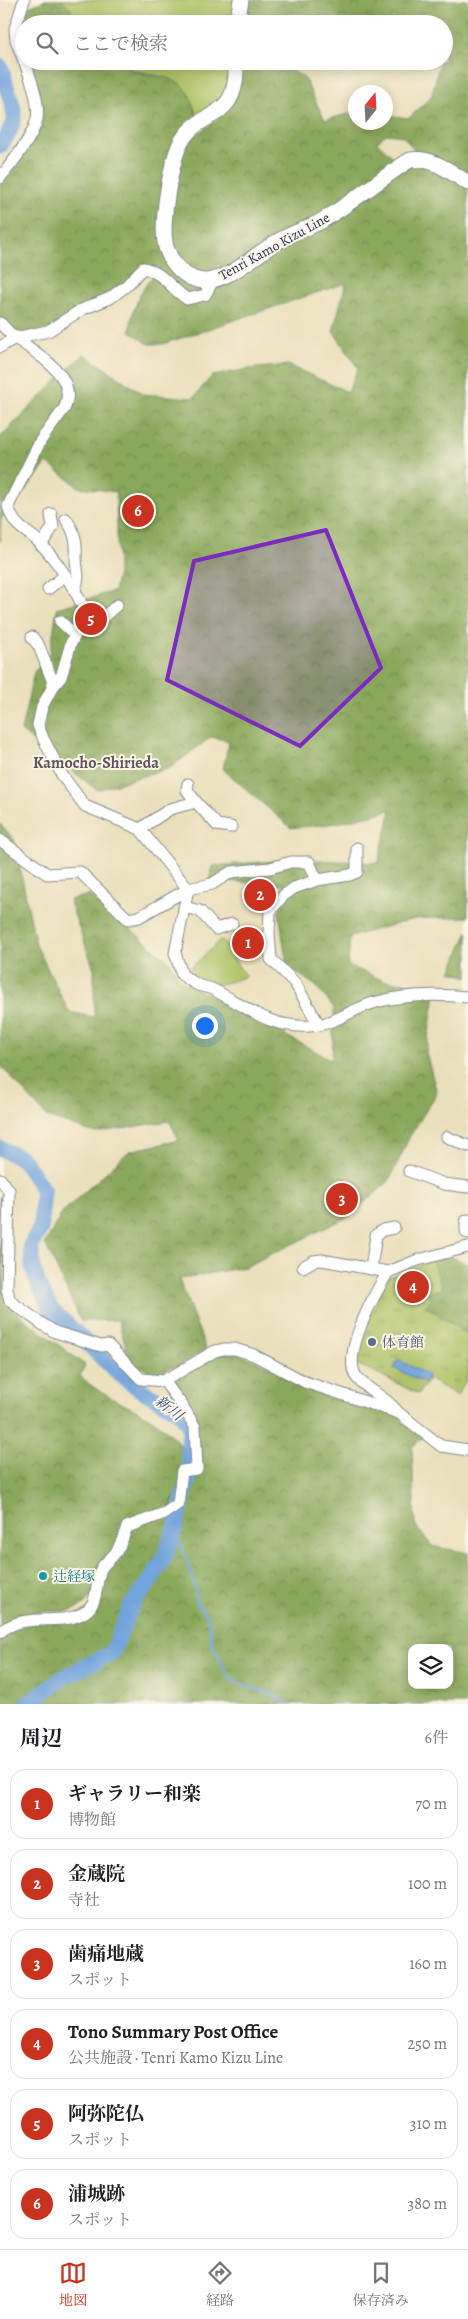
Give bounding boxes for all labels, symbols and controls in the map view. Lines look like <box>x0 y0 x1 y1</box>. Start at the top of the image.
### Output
search box <box>15 15 453 70</box>
icon: search <box>33 29 61 57</box>
text: ここで検索 <box>73 31 168 57</box>
north arrow <box>348 85 393 130</box>
street label: Tenri Kamo Kizu Line <box>215 208 333 285</box>
pin: 6 <box>122 492 154 530</box>
pin: 5 <box>75 600 107 638</box>
district label: Kamocho-Shirieda <box>33 752 159 774</box>
pin: 2 <box>244 876 276 914</box>
pin: 1 <box>232 924 264 962</box>
your location <box>192 1013 218 1039</box>
pin: 3 <box>326 1180 358 1218</box>
pin: 4 <box>397 1268 429 1306</box>
place label: 体育館 <box>382 1333 424 1352</box>
marker: 体育館 <box>366 1336 378 1348</box>
water label: 新川 <box>151 1391 189 1426</box>
place label: 辻経塚 <box>53 1567 95 1586</box>
marker: 辻経塚 <box>37 1570 49 1582</box>
map controls <box>408 1644 453 1689</box>
button: layers <box>408 1644 453 1689</box>
text: 周辺 <box>20 1724 62 1752</box>
text: 6件 <box>425 1727 448 1749</box>
text: ギャラリー和楽 <box>68 1781 201 1807</box>
text: 1 <box>34 1793 40 1815</box>
text: 70 m <box>415 1793 447 1815</box>
text: 博物館 <box>68 1809 116 1831</box>
text: 金蔵院 <box>68 1861 125 1887</box>
text: 2 <box>33 1873 41 1895</box>
text: 100 m <box>408 1873 447 1895</box>
text: 寺社 <box>68 1889 100 1911</box>
text: 歯痛地蔵 <box>68 1941 144 1967</box>
text: 3 <box>34 1953 40 1975</box>
text: 160 m <box>409 1953 447 1975</box>
text: スポット <box>68 1969 132 1991</box>
text: Tono Summary Post Office <box>68 2019 278 2045</box>
text: 4 <box>33 2033 41 2055</box>
text: 250 m <box>408 2033 447 2055</box>
text: 公共施設 · Tenri Kamo Kizu Line <box>68 2047 283 2069</box>
text: 阿弥陀仏 <box>68 2101 144 2127</box>
text: 5 <box>34 2113 40 2135</box>
text: 310 m <box>410 2113 447 2135</box>
text: スポット <box>68 2129 132 2151</box>
text: 浦城跡 <box>68 2181 125 2207</box>
text: 6 <box>33 2193 41 2215</box>
text: 380 m <box>408 2193 447 2215</box>
text: スポット <box>68 2209 132 2231</box>
tab: 地図 <box>59 2259 87 2310</box>
tab: 経路 <box>206 2259 234 2310</box>
tab: 保存済み <box>353 2259 409 2310</box>

